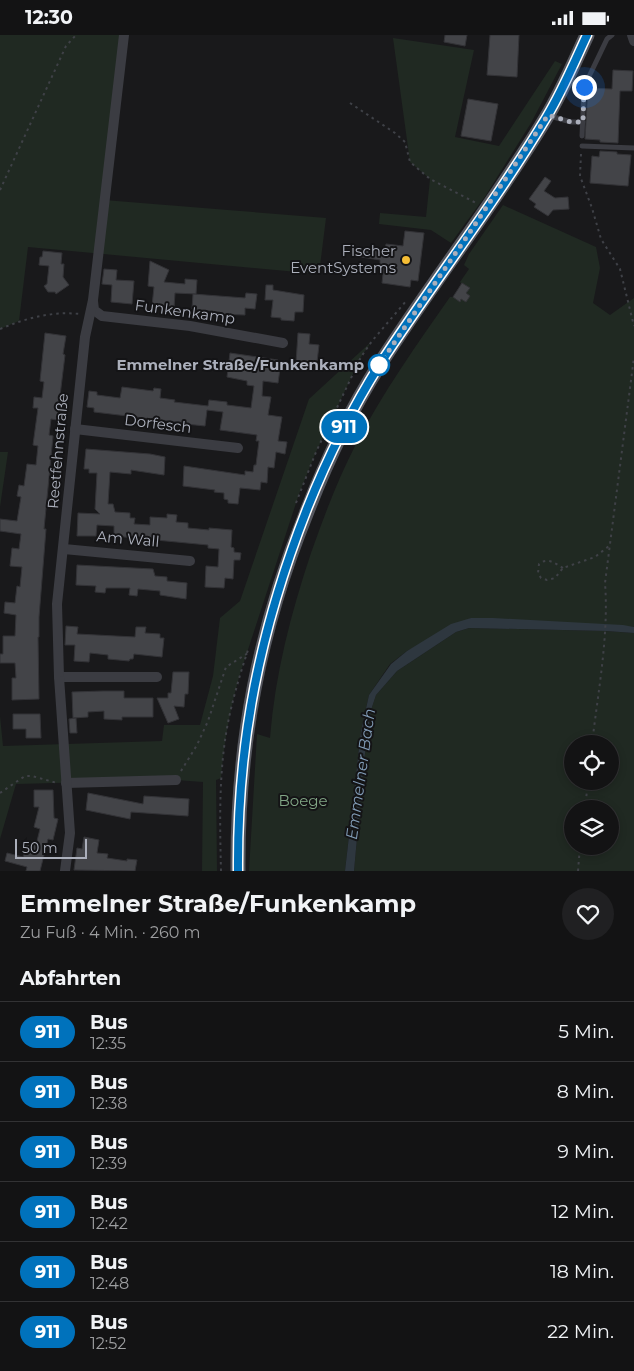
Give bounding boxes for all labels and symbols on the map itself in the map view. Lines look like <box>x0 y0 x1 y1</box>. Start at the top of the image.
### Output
your location <box>572 75 597 100</box>
place label: Fischer EventSystems <box>290 241 396 277</box>
marker: Fischer EventSystems <box>400 254 412 266</box>
street label: Funkenkamp <box>134 295 236 328</box>
marker: Emmelner Straße/Funkenkamp <box>368 354 390 376</box>
place label: Emmelner Straße/Funkenkamp <box>116 355 364 374</box>
street label: Reetfehnstraße <box>43 392 72 510</box>
street label: Dorfesch <box>123 410 193 437</box>
line badge: 911 <box>315 411 373 443</box>
street label: Am Wall <box>96 526 160 551</box>
water label: Emmelner Bach <box>342 707 379 841</box>
park label: Boege <box>278 791 328 810</box>
scale bar <box>15 836 88 859</box>

